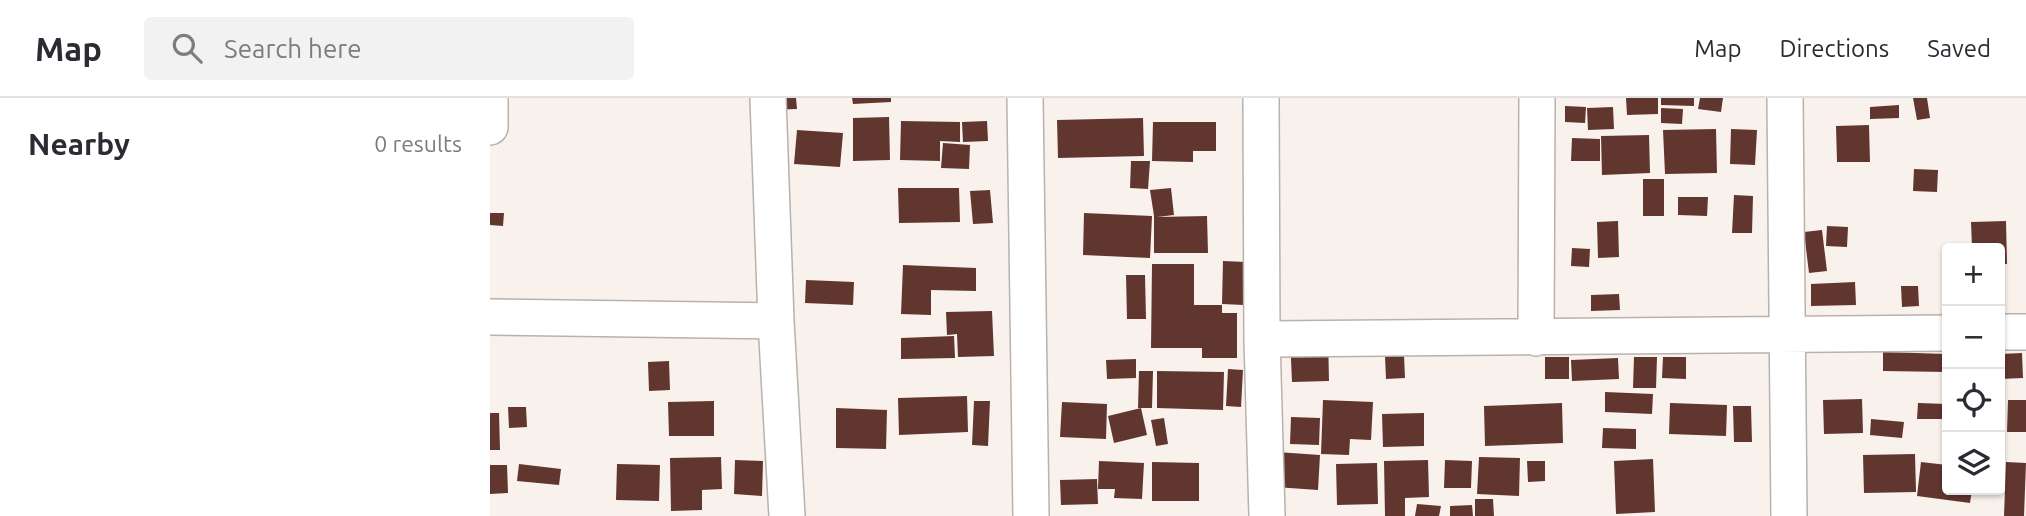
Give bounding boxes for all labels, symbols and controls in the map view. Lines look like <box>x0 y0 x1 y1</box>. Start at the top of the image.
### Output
search box <box>144 17 634 80</box>
icon: search <box>168 29 206 67</box>
text: Map <box>35 30 102 67</box>
text: Search here <box>224 34 362 63</box>
text: Map <box>1694 35 1741 62</box>
text: Directions <box>1779 35 1889 62</box>
text: Saved <box>1927 35 1991 62</box>
text: Nearby <box>28 127 130 161</box>
text: 0 results <box>374 131 462 156</box>
map controls <box>1942 243 2005 495</box>
button: + <box>1942 243 2005 306</box>
button: − <box>1942 306 2005 369</box>
button: locate <box>1942 369 2005 432</box>
button: layers <box>1942 432 2005 495</box>

